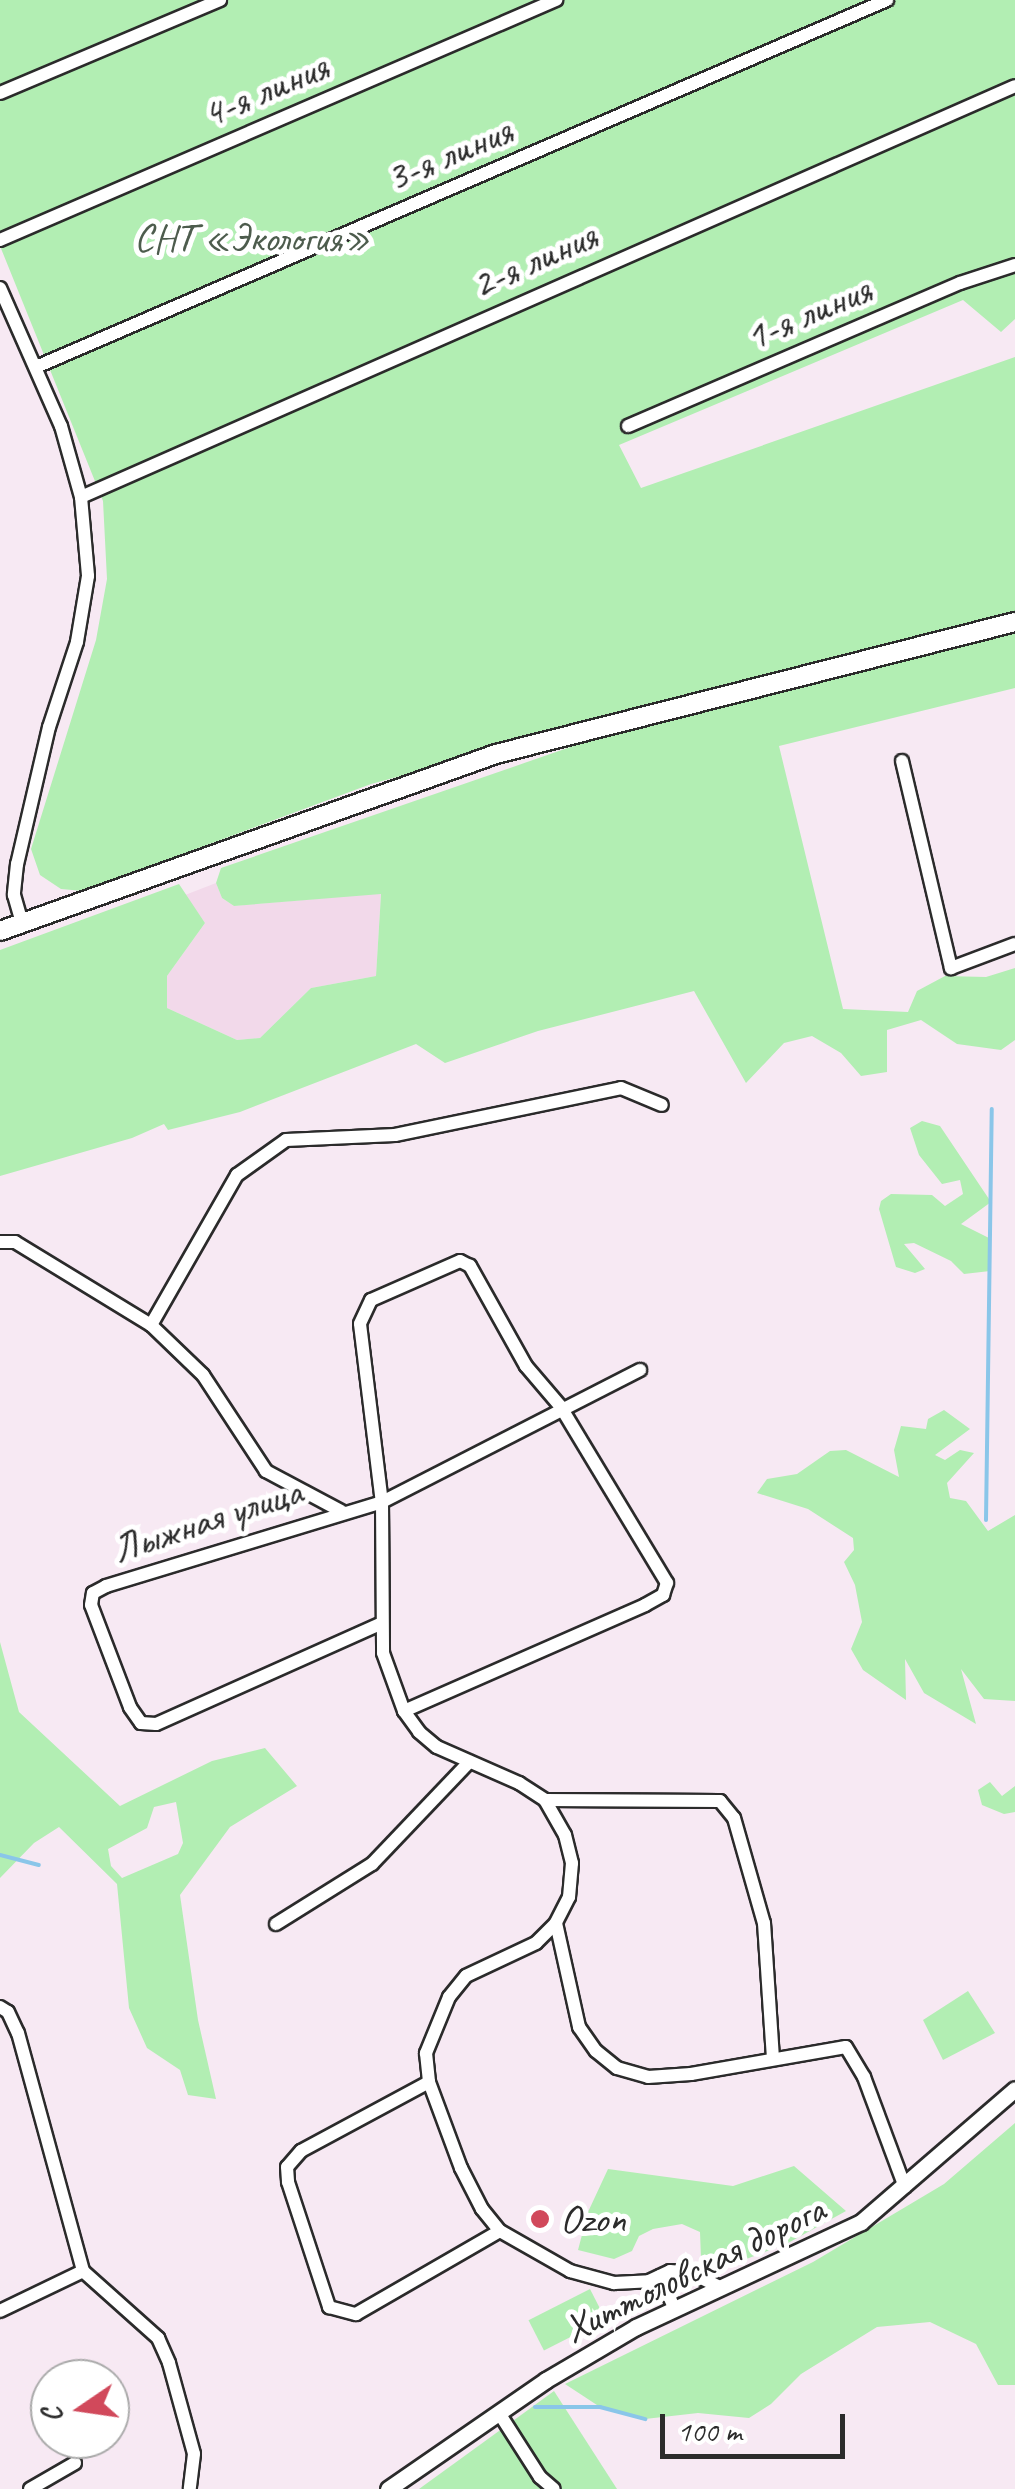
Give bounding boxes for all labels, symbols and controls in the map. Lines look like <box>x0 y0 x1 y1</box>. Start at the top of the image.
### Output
street label: 4-я линия <box>195 42 335 138</box>
street label: 3-я линия <box>379 106 519 202</box>
street label: 2-я линия <box>464 211 604 309</box>
park label: СНТ «Экология» <box>134 214 370 262</box>
street label: 1-я линия <box>738 265 878 361</box>
street label: Лыжная улица <box>105 1466 309 1574</box>
street label: Хиттоловская дорога <box>556 2185 832 2353</box>
place label: Ozon <box>560 2195 626 2243</box>
marker: Ozon <box>529 2208 551 2230</box>
north arrow <box>30 2359 130 2459</box>
scale bar <box>665 2394 850 2456</box>
text: С <box>34 2405 71 2426</box>
text: 100 m <box>677 2412 742 2450</box>

